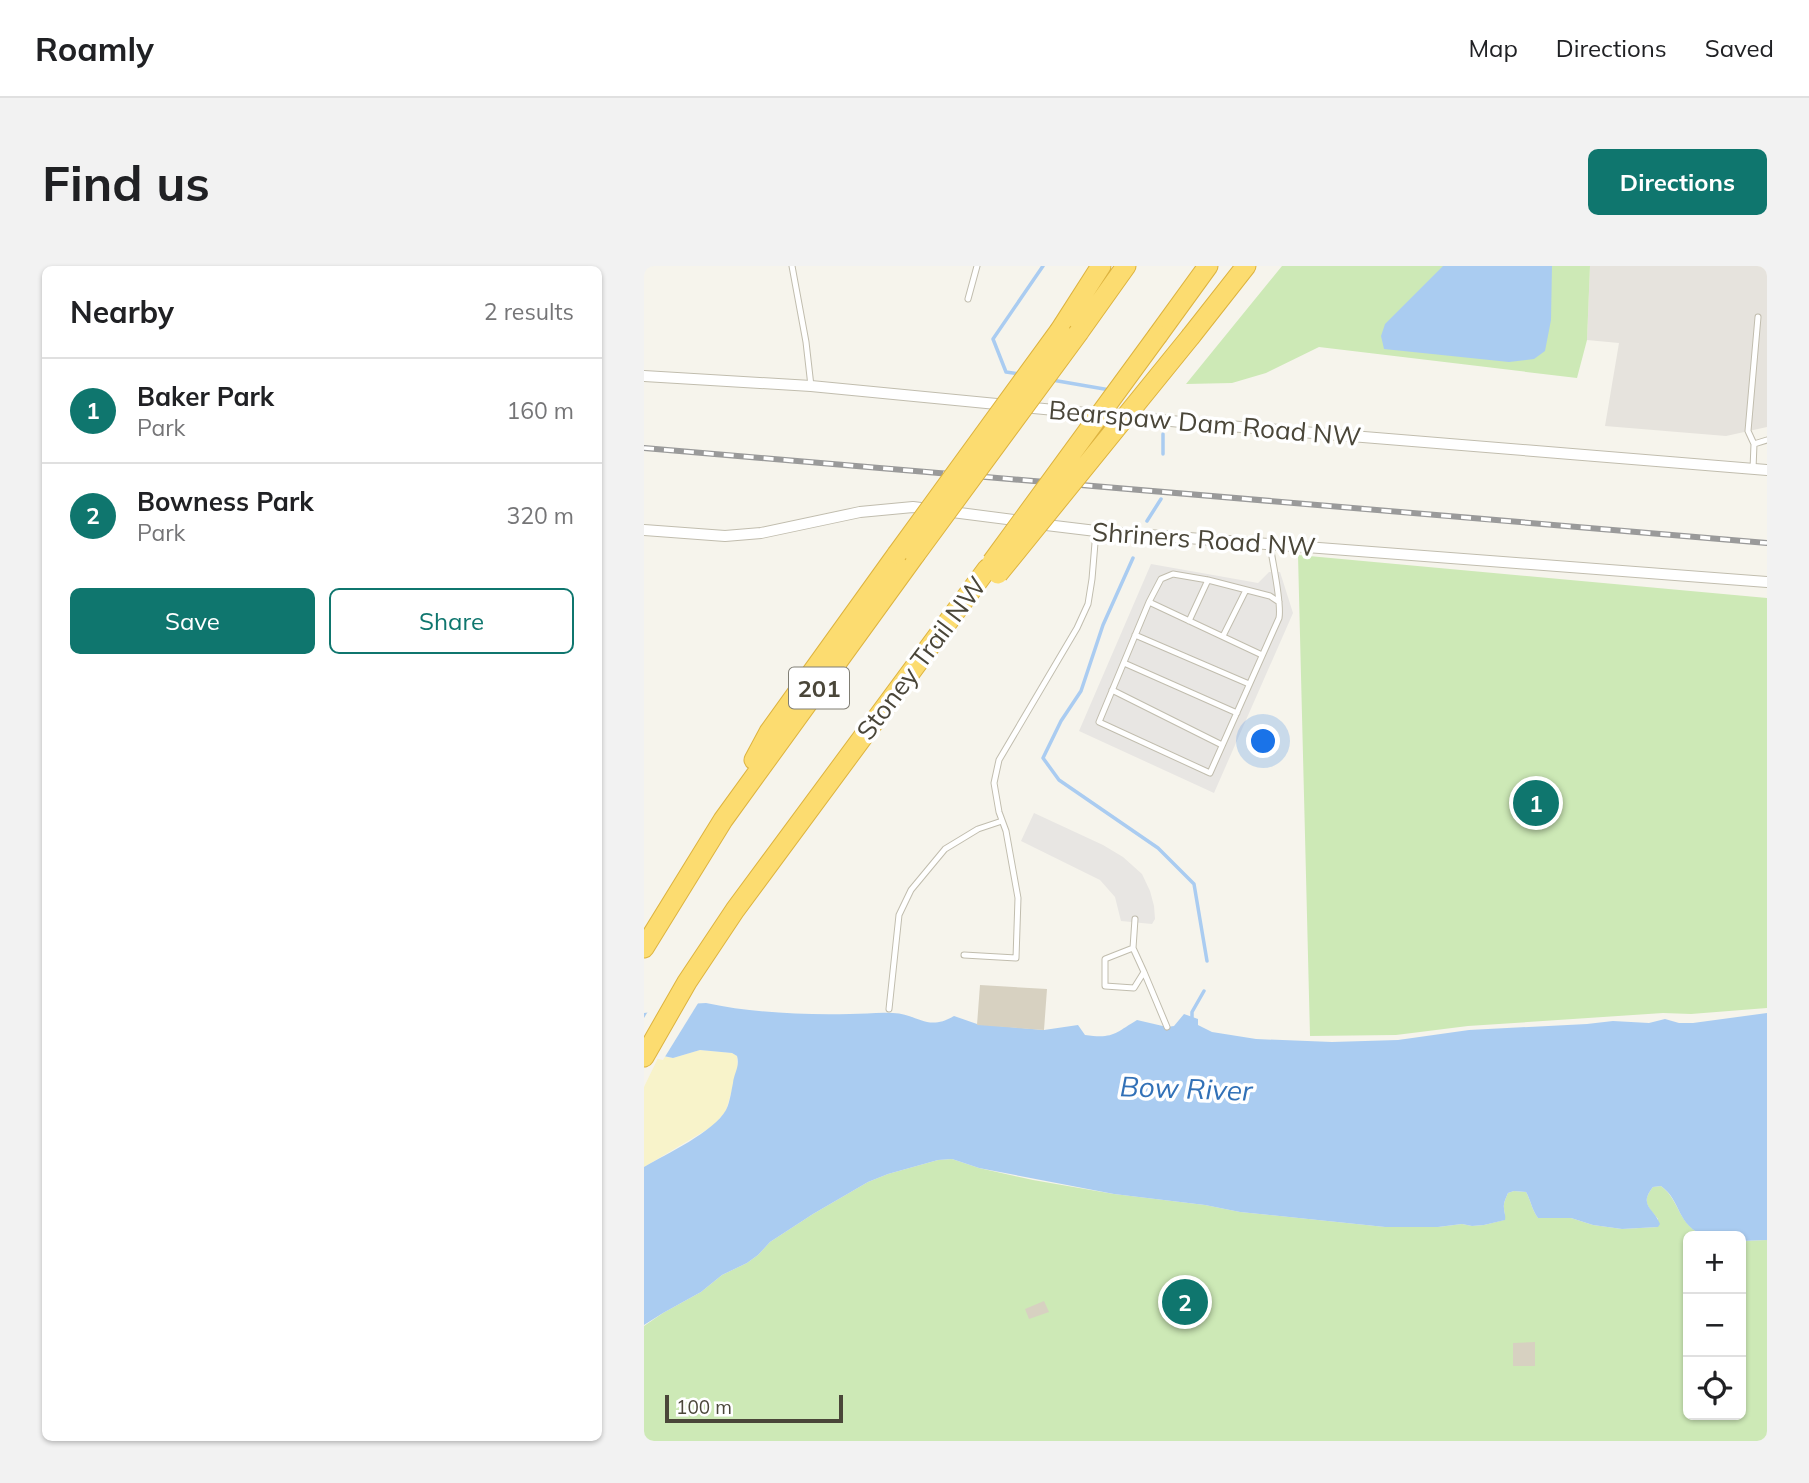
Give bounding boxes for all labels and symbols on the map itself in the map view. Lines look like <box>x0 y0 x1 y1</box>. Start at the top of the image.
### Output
street label: Bearspaw Dam Road NW <box>1047 393 1363 453</box>
street label: Shriners Road NW <box>1091 515 1317 563</box>
street label: Stoney Trail NW <box>849 570 993 746</box>
road number: 201 <box>789 668 849 708</box>
your location <box>1246 724 1280 758</box>
pin: 1 <box>1513 777 1559 829</box>
water label: Bow River <box>1119 1068 1255 1108</box>
pin: 2 <box>1162 1276 1208 1328</box>
scale bar <box>665 1392 844 1424</box>

